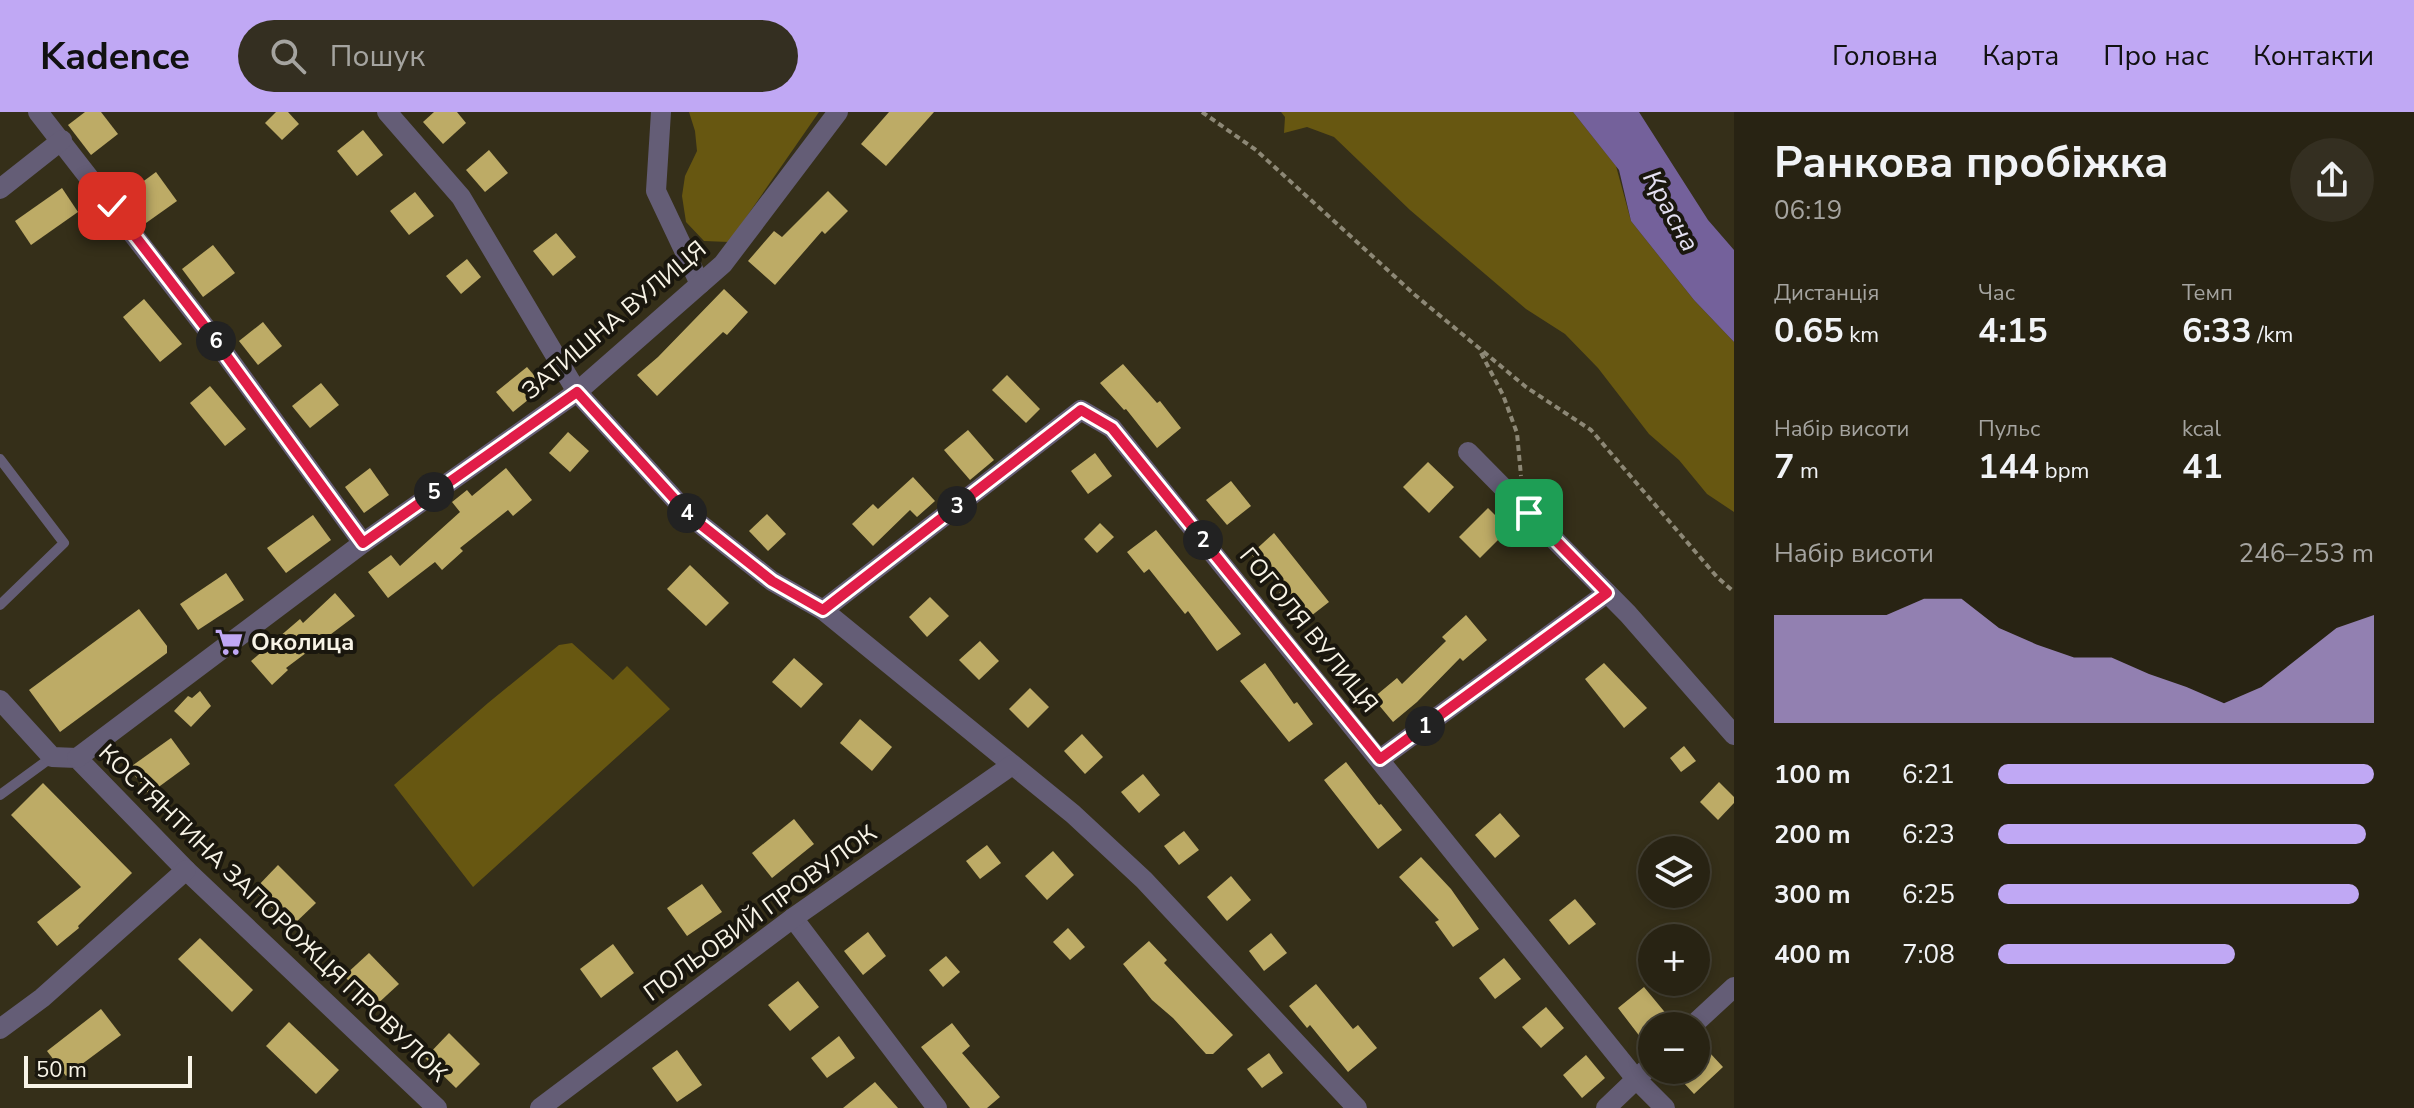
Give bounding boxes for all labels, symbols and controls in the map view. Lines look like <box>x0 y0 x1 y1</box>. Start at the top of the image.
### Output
search box <box>238 20 798 92</box>
text: Kadence <box>40 31 190 82</box>
icon: search <box>266 34 310 78</box>
text: Пошук <box>330 36 425 77</box>
text: Головна <box>1832 37 1938 75</box>
text: Карта <box>1982 37 2059 75</box>
text: Про нас <box>2103 37 2209 75</box>
text: Контакти <box>2253 37 2374 75</box>
text: Ранкова пробіжка <box>1774 133 2169 193</box>
button: share <box>2290 138 2374 222</box>
water label: Красна <box>1634 164 1708 258</box>
pin <box>78 172 146 240</box>
icon: check <box>90 184 134 228</box>
text: 06:19 <box>1774 193 1842 228</box>
street label: ЗАТИШНА ВУЛИЦЯ <box>515 233 713 407</box>
text: Дистанція <box>1774 278 1879 308</box>
text: Час <box>1978 278 2015 308</box>
text: Темп <box>2182 278 2233 308</box>
text: 0.65 <box>1774 308 1844 354</box>
text: 4:15 <box>1978 308 2048 354</box>
text: 6:33 <box>2182 308 2252 354</box>
text: km <box>1844 320 1879 350</box>
text: /km <box>2252 320 2293 350</box>
pin: 6 <box>196 321 236 361</box>
text: 6 <box>209 326 223 356</box>
text: Набір висоти <box>1774 414 1909 444</box>
text: Пульс <box>1978 414 2040 444</box>
text: kcal <box>2182 414 2221 444</box>
text: 7 <box>1774 444 1794 490</box>
text: 144 <box>1978 444 2039 490</box>
text: 41 <box>2182 444 2223 490</box>
text: m <box>1794 456 1819 486</box>
text: bpm <box>2039 456 2089 486</box>
pin: 5 <box>414 472 454 512</box>
text: 5 <box>427 477 441 507</box>
pin <box>1495 479 1563 547</box>
pin: 3 <box>937 486 977 526</box>
text: 3 <box>950 491 964 521</box>
icon: arrive <box>1507 491 1551 535</box>
pin: 4 <box>667 493 707 533</box>
text: 4 <box>680 498 694 528</box>
pin: 2 <box>1183 520 1223 560</box>
text: 2 <box>1196 525 1210 555</box>
text: Набір висоти <box>1774 536 1934 571</box>
text: 246–253 m <box>2238 536 2374 571</box>
street label: ГОГОЛЯ ВУЛИЦЯ <box>1232 541 1386 719</box>
place label: Околица <box>251 626 354 658</box>
supermarket icon: Околица <box>214 627 244 657</box>
pin: 1 <box>1405 706 1445 746</box>
text: 1 <box>1418 711 1432 741</box>
street label: КОСТЯНТИНА ЗАПОРОЖЦЯ ПРОВУЛОК <box>92 737 455 1089</box>
text: 100 m <box>1774 757 1851 792</box>
text: 6:21 <box>1902 757 1955 792</box>
street label: ПОЛЬОВИЙ ПРОВУЛОК <box>637 817 883 1008</box>
text: 200 m <box>1774 817 1851 852</box>
text: 6:23 <box>1902 817 1955 852</box>
map controls <box>1638 836 1710 1084</box>
button: layers <box>1638 836 1710 908</box>
text: 300 m <box>1774 877 1851 912</box>
text: 6:25 <box>1902 877 1955 912</box>
button: + <box>1638 924 1710 996</box>
text: 400 m <box>1774 937 1851 972</box>
text: 7:08 <box>1902 937 1955 972</box>
button: − <box>1638 1012 1710 1084</box>
scale bar <box>24 1052 192 1088</box>
text: 50 m <box>36 1055 87 1085</box>

